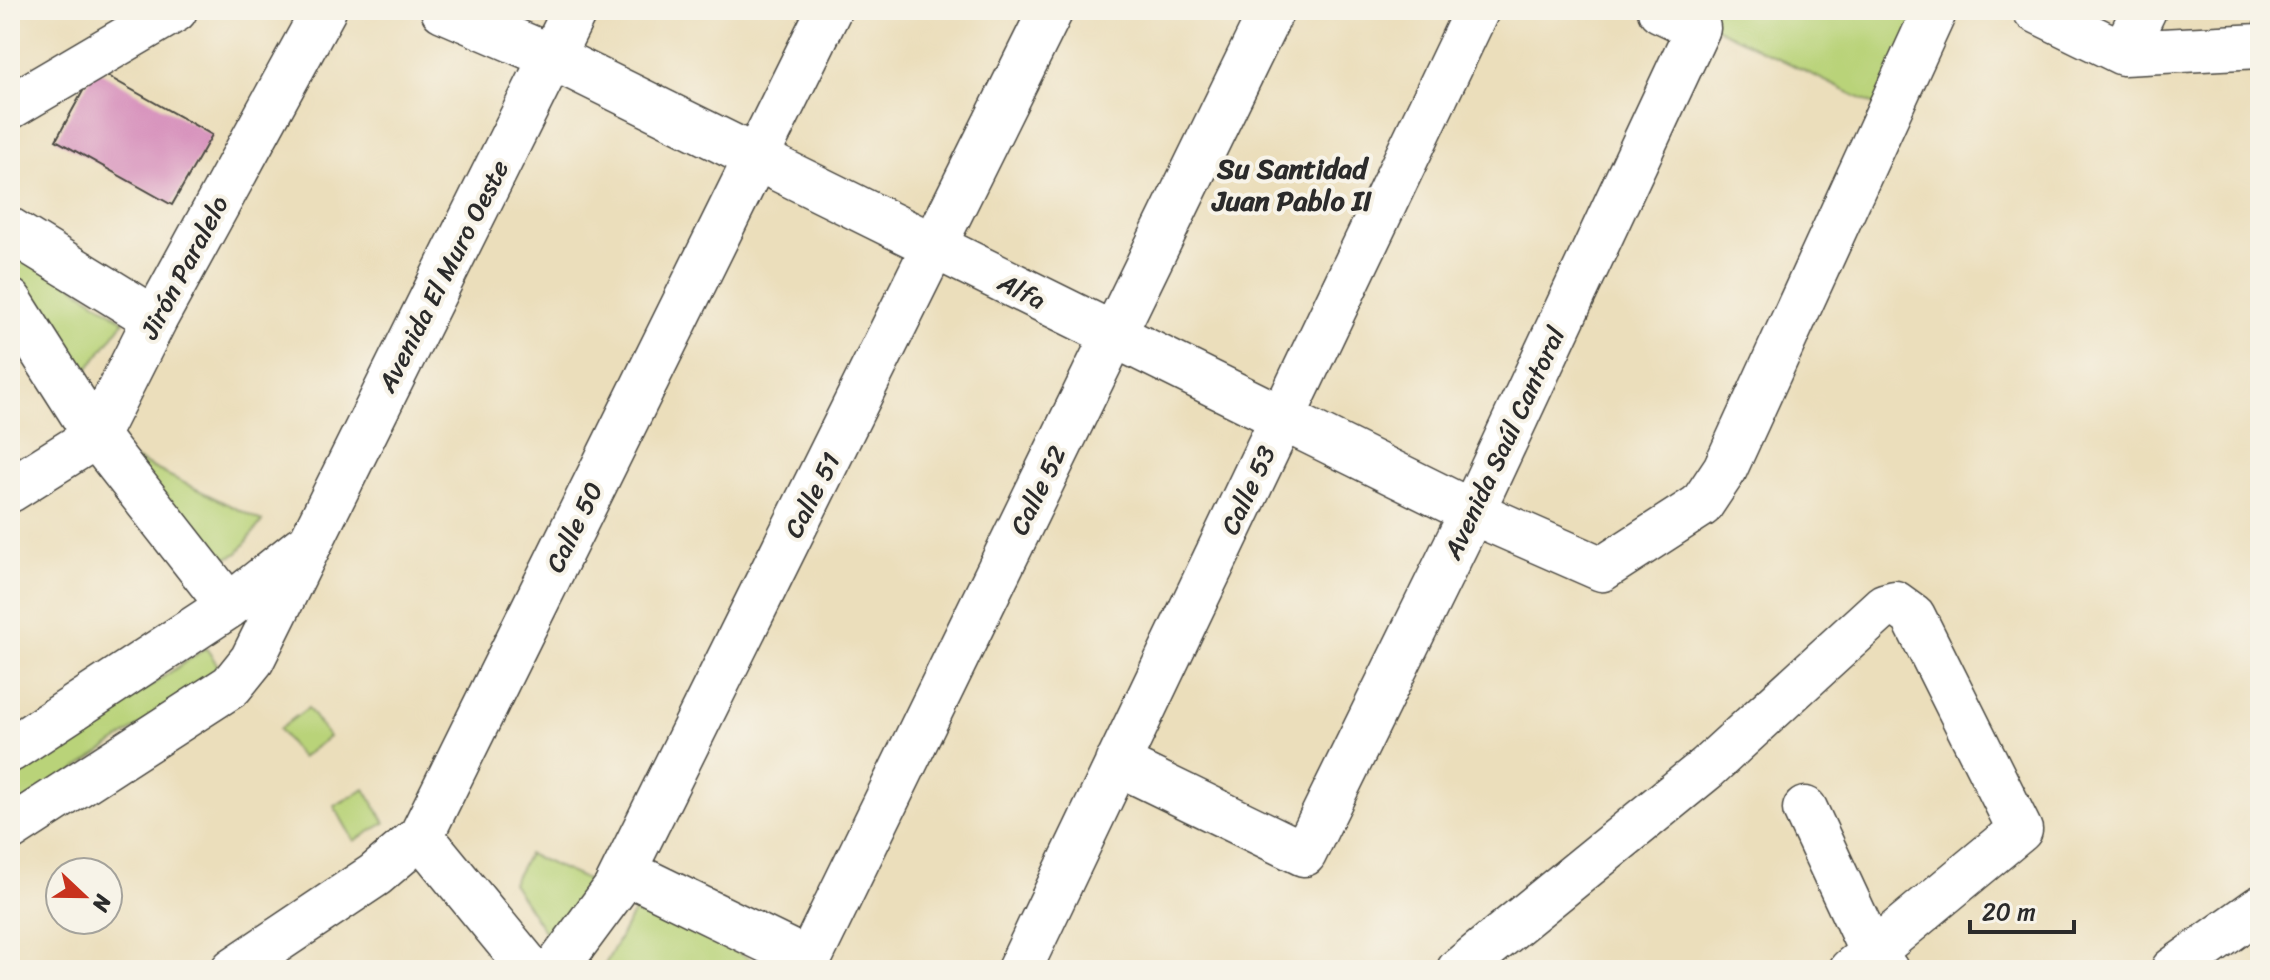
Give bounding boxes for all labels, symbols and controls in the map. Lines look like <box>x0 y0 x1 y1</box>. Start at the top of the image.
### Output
district label: Su Santidad Juan Pablo II <box>1210 144 1372 225</box>
street label: Avenida El Muro Oeste <box>364 151 522 402</box>
street label: Jirón Paralelo <box>126 187 241 348</box>
street label: Alfa <box>989 259 1054 323</box>
street label: Avenida Saúl Cantoral <box>1429 318 1578 568</box>
street label: Calle 52 <box>996 437 1080 543</box>
street label: Calle 53 <box>1207 438 1289 542</box>
street label: Calle 51 <box>771 444 853 546</box>
street label: Calle 50 <box>532 474 616 580</box>
north arrow <box>44 856 124 936</box>
scale bar <box>1970 884 2074 934</box>
text: N <box>81 888 123 918</box>
text: 20 m <box>1982 891 2036 933</box>

